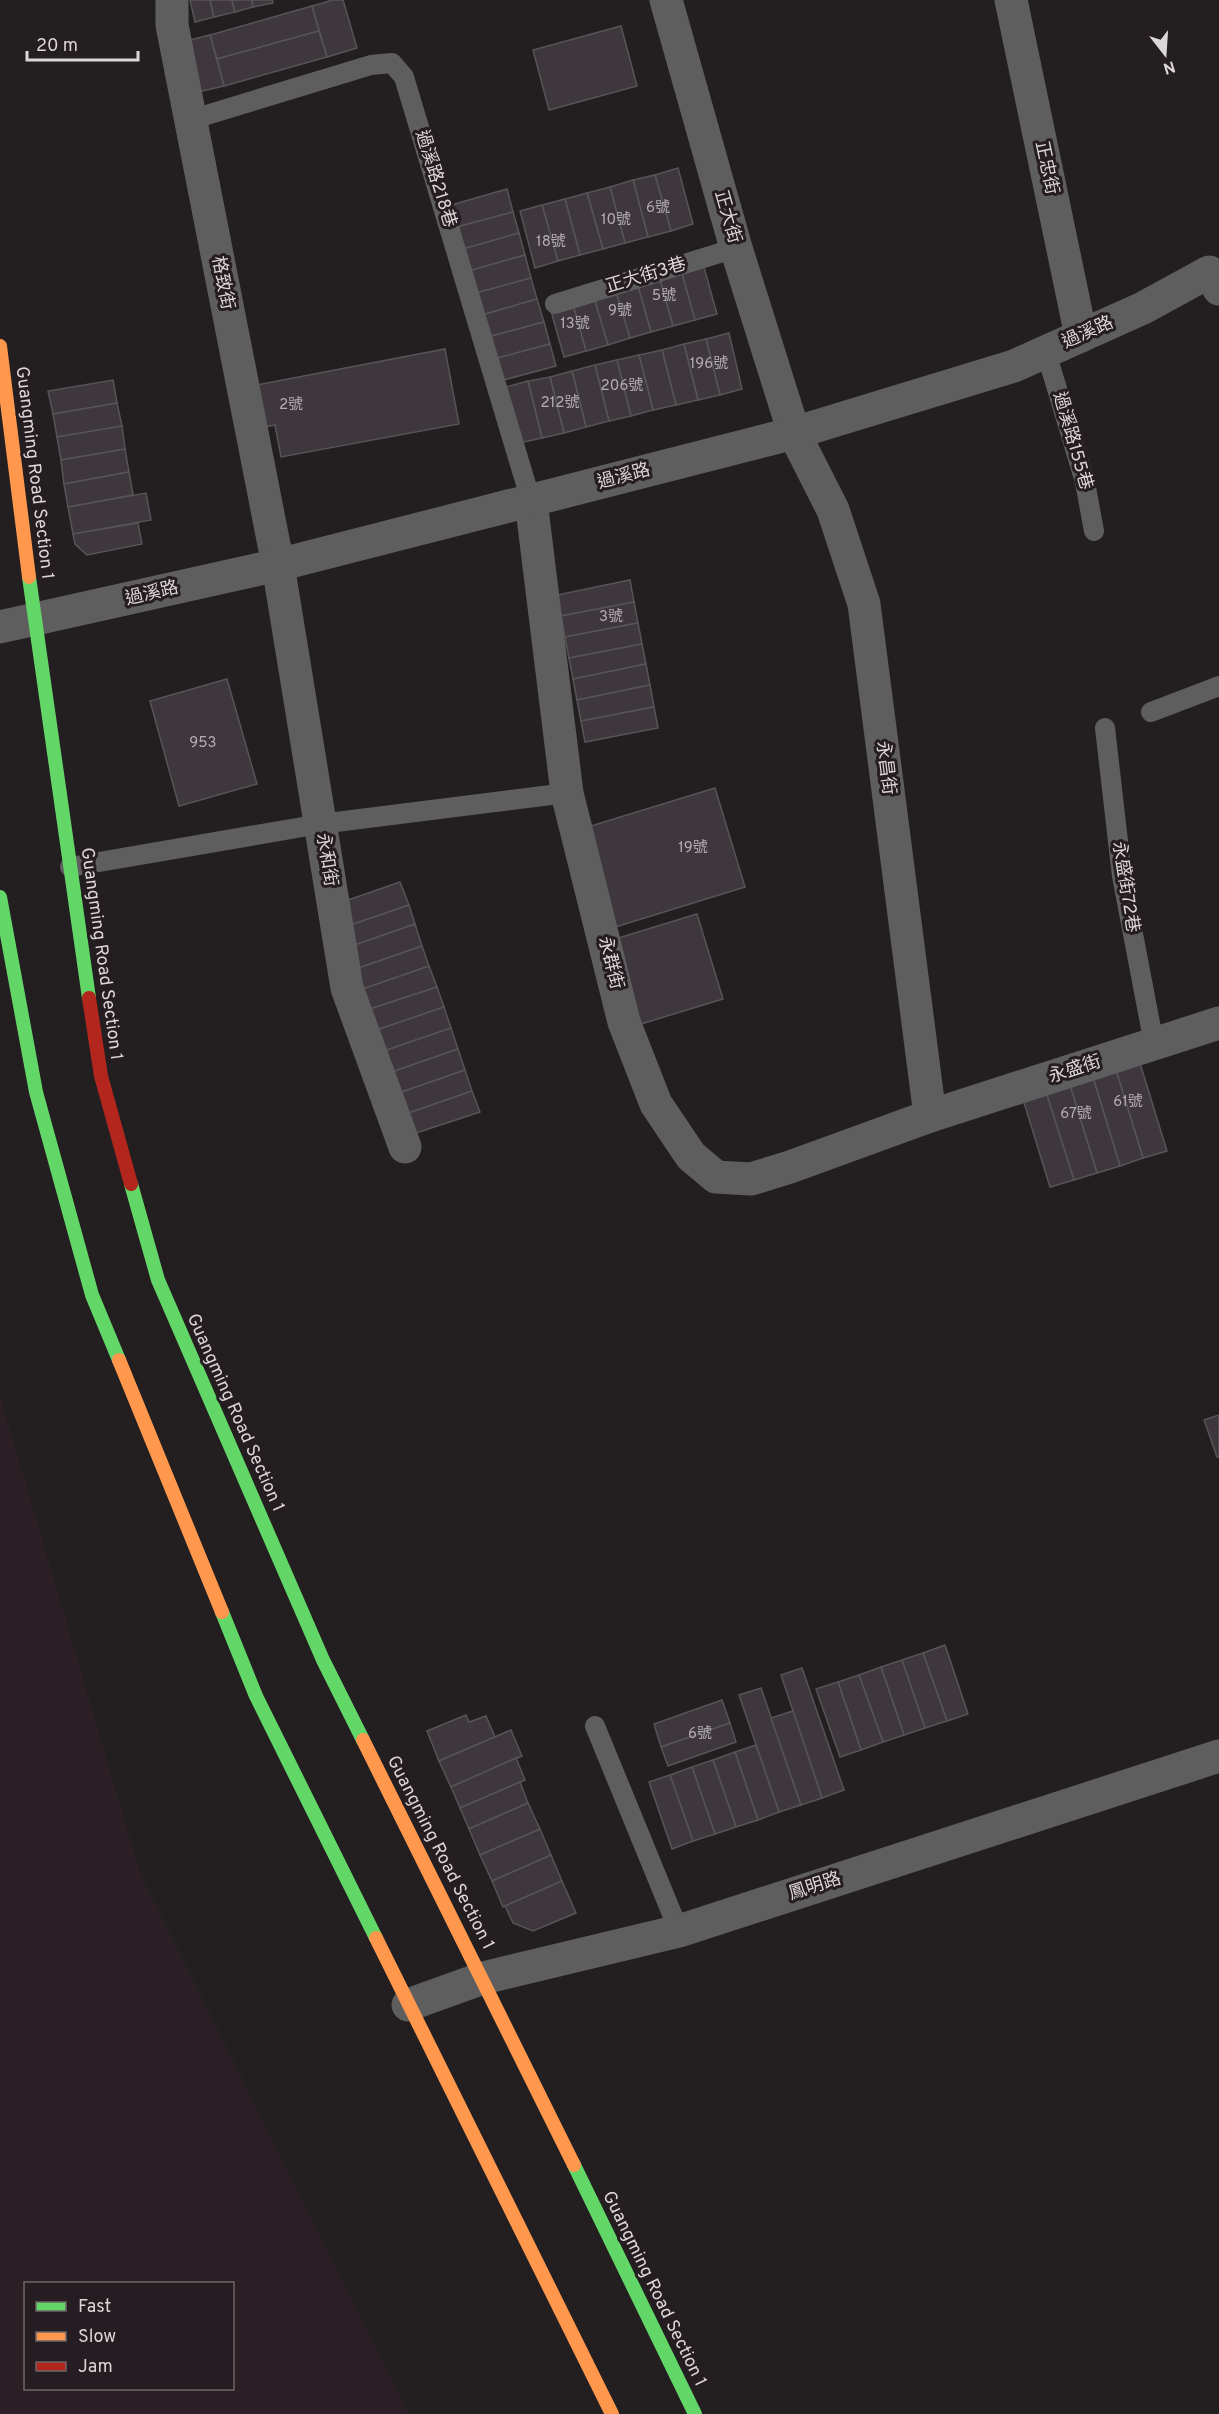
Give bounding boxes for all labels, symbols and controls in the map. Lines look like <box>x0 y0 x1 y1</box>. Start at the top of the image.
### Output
scale bar <box>27 24 138 62</box>
north arrow <box>1135 24 1195 84</box>
text: 20 m <box>36 35 78 58</box>
text: N <box>1160 55 1177 78</box>
street label: 過溪路218巷 <box>409 127 461 231</box>
street label: 正忠街 <box>1029 139 1063 197</box>
street label: 正大街 <box>709 188 745 246</box>
house number: 6號 <box>646 199 670 218</box>
house number: 10號 <box>601 211 631 230</box>
house number: 18號 <box>536 233 566 252</box>
street label: 正大街3巷 <box>603 253 689 299</box>
street label: 格致街 <box>206 254 238 312</box>
house number: 5號 <box>652 287 676 306</box>
house number: 9號 <box>608 302 632 321</box>
street label: 過溪路 <box>1059 312 1117 354</box>
house number: 13號 <box>560 315 590 334</box>
house number: 196號 <box>690 355 728 374</box>
street label: Guangming Road Section 1 <box>9 365 59 581</box>
house number: 206號 <box>601 377 643 396</box>
street label: 過溪路155巷 <box>1047 389 1097 493</box>
house number: 212號 <box>541 394 579 413</box>
house number: 2號 <box>279 396 303 415</box>
street label: 過溪路 <box>595 459 653 495</box>
street label: 過溪路 <box>123 577 181 611</box>
house number: 3號 <box>599 608 623 627</box>
house number: 953 <box>189 734 217 753</box>
street label: 永昌街 <box>870 740 900 796</box>
street label: 永和街 <box>310 832 342 888</box>
house number: 19號 <box>678 839 708 858</box>
street label: 永盛街72巷 <box>1106 840 1144 934</box>
street label: Guangming Road Section 1 <box>75 846 127 1062</box>
street label: 永群街 <box>592 934 628 992</box>
street label: 永盛街 <box>1046 1051 1104 1089</box>
house number: 61號 <box>1113 1093 1143 1112</box>
house number: 67號 <box>1060 1105 1092 1124</box>
street label: Guangming Road Section 1 <box>181 1310 289 1516</box>
house number: 6號 <box>688 1725 712 1744</box>
street label: Guangming Road Section 1 <box>381 1752 499 1954</box>
street label: 鳳明路 <box>786 1868 844 1906</box>
street label: Guangming Road Section 1 <box>597 2187 711 2391</box>
legend <box>24 2282 234 2390</box>
text: Fast <box>78 2296 111 2319</box>
text: Slow <box>78 2326 116 2349</box>
text: Jam <box>78 2356 113 2379</box>

